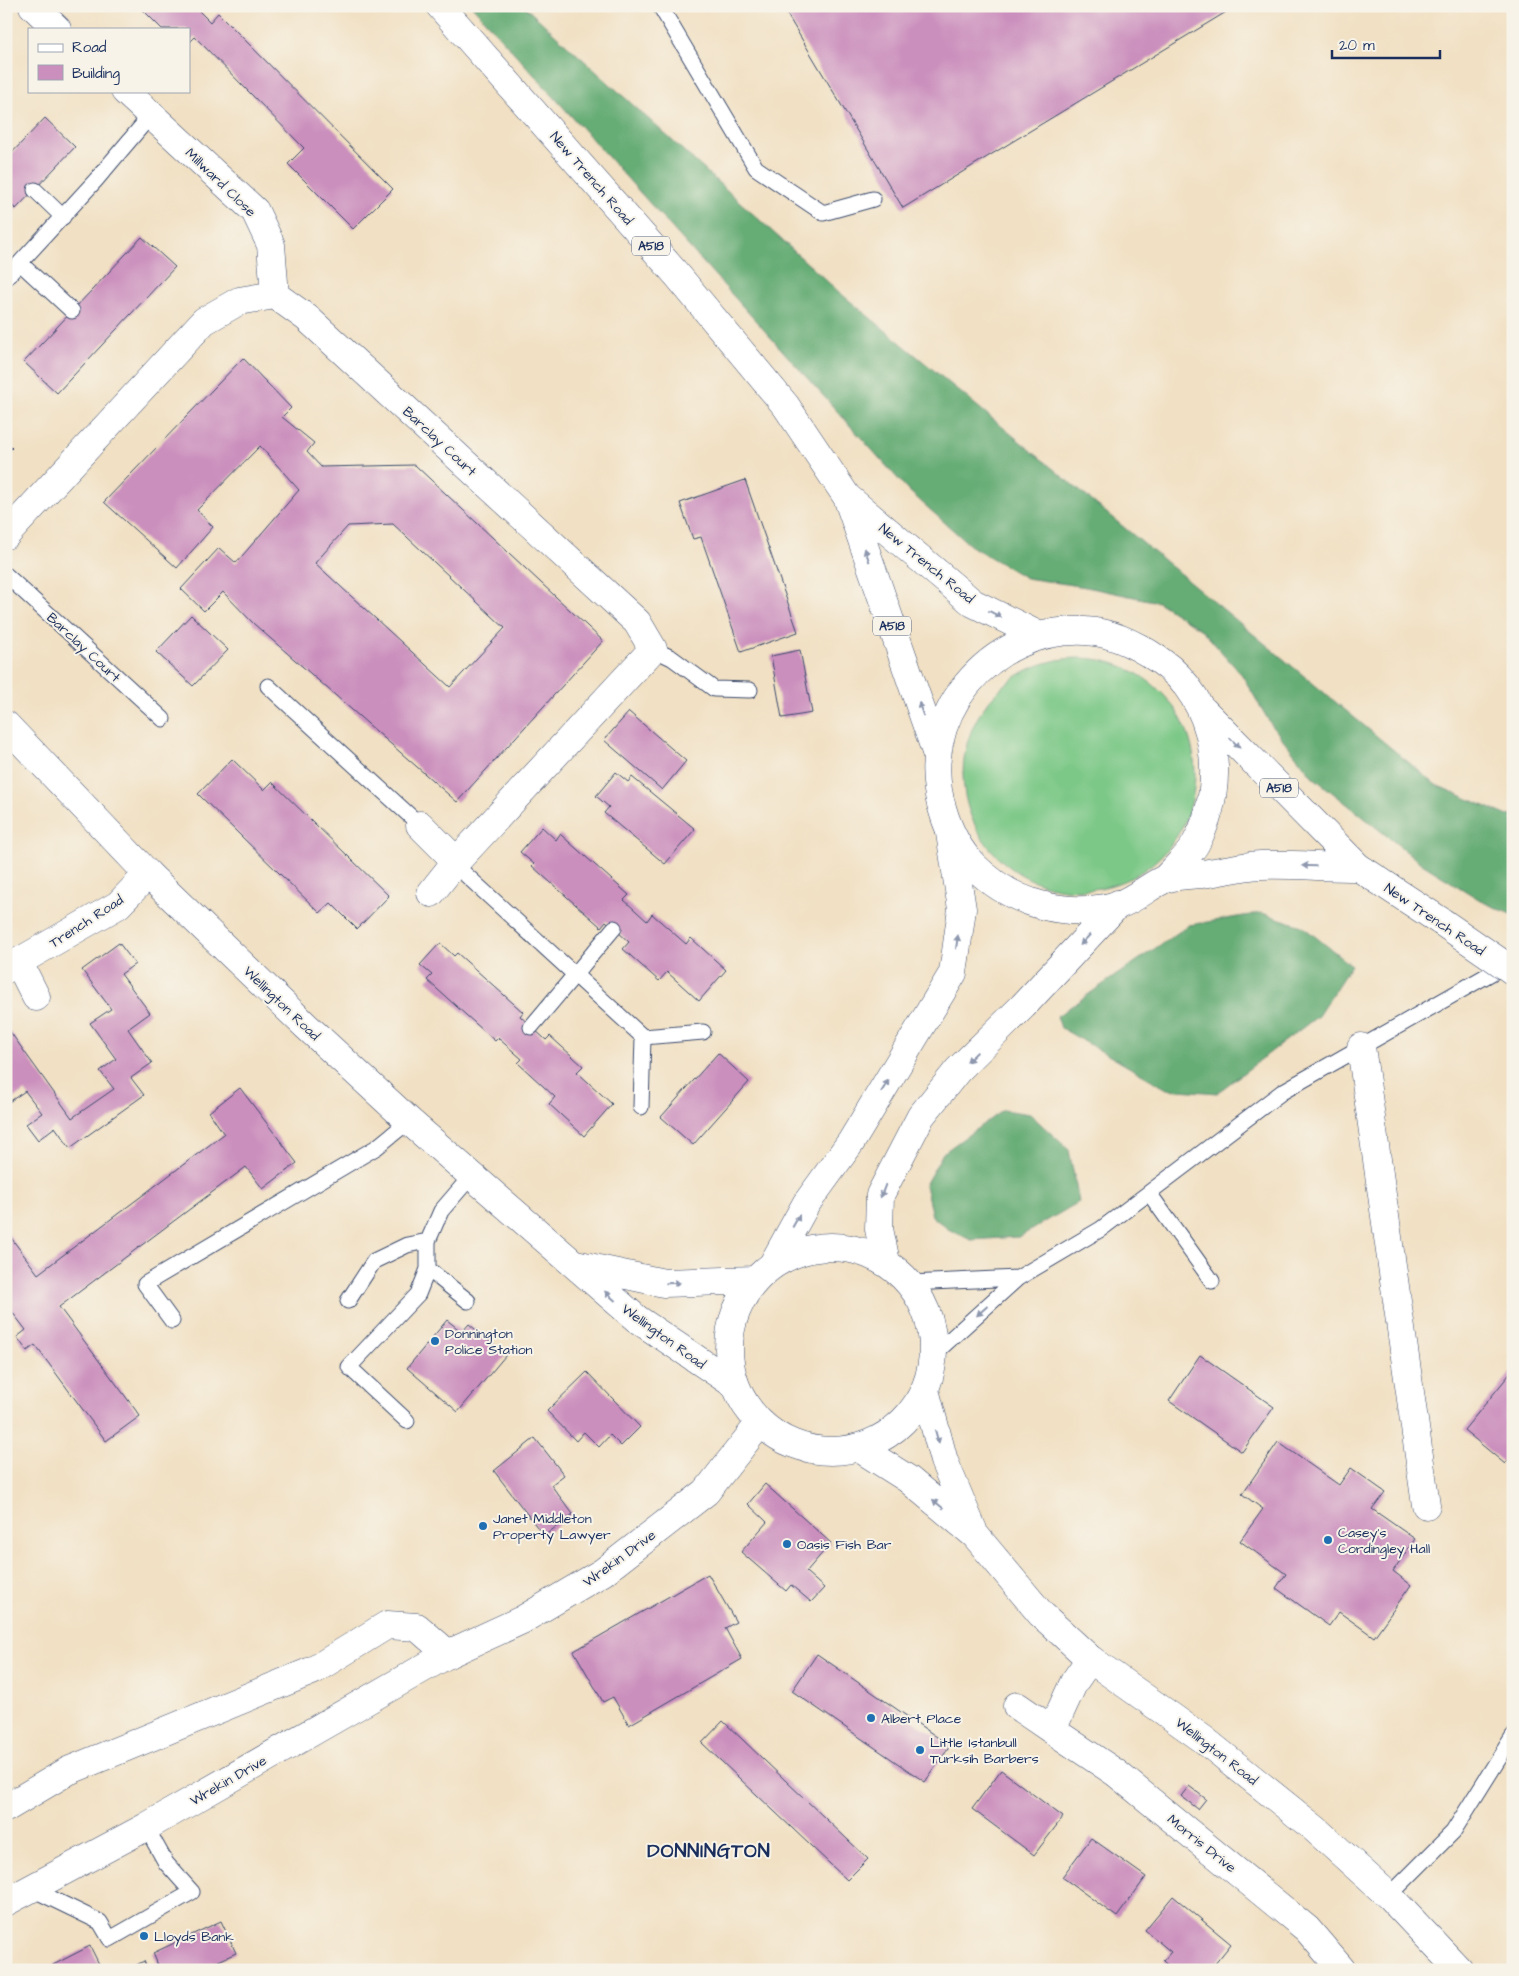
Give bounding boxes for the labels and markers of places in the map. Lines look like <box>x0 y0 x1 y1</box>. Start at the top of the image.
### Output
place label: Donnington Police Station <box>445 1324 533 1360</box>
marker: Donnington Police Station <box>429 1335 441 1347</box>
place label: Janet Middleton Property Lawyer <box>493 1509 611 1545</box>
marker: Janet Middleton Property Lawyer <box>477 1520 489 1532</box>
place label: Casey’s Cordingley Hall <box>1338 1523 1430 1559</box>
marker: Casey’s Cordingley Hall <box>1322 1534 1334 1546</box>
place label: Oasis Fish Bar <box>797 1535 892 1555</box>
marker: Oasis Fish Bar <box>781 1538 793 1550</box>
place label: Albert Place <box>881 1709 962 1729</box>
marker: Albert Place <box>865 1712 877 1724</box>
place label: Little Istanbull Turksih Barbers <box>930 1733 1039 1769</box>
marker: Little Istanbull Turksih Barbers <box>914 1744 926 1756</box>
place label: Lloyds Bank <box>154 1927 234 1947</box>
marker: Lloyds Bank <box>138 1930 150 1942</box>

